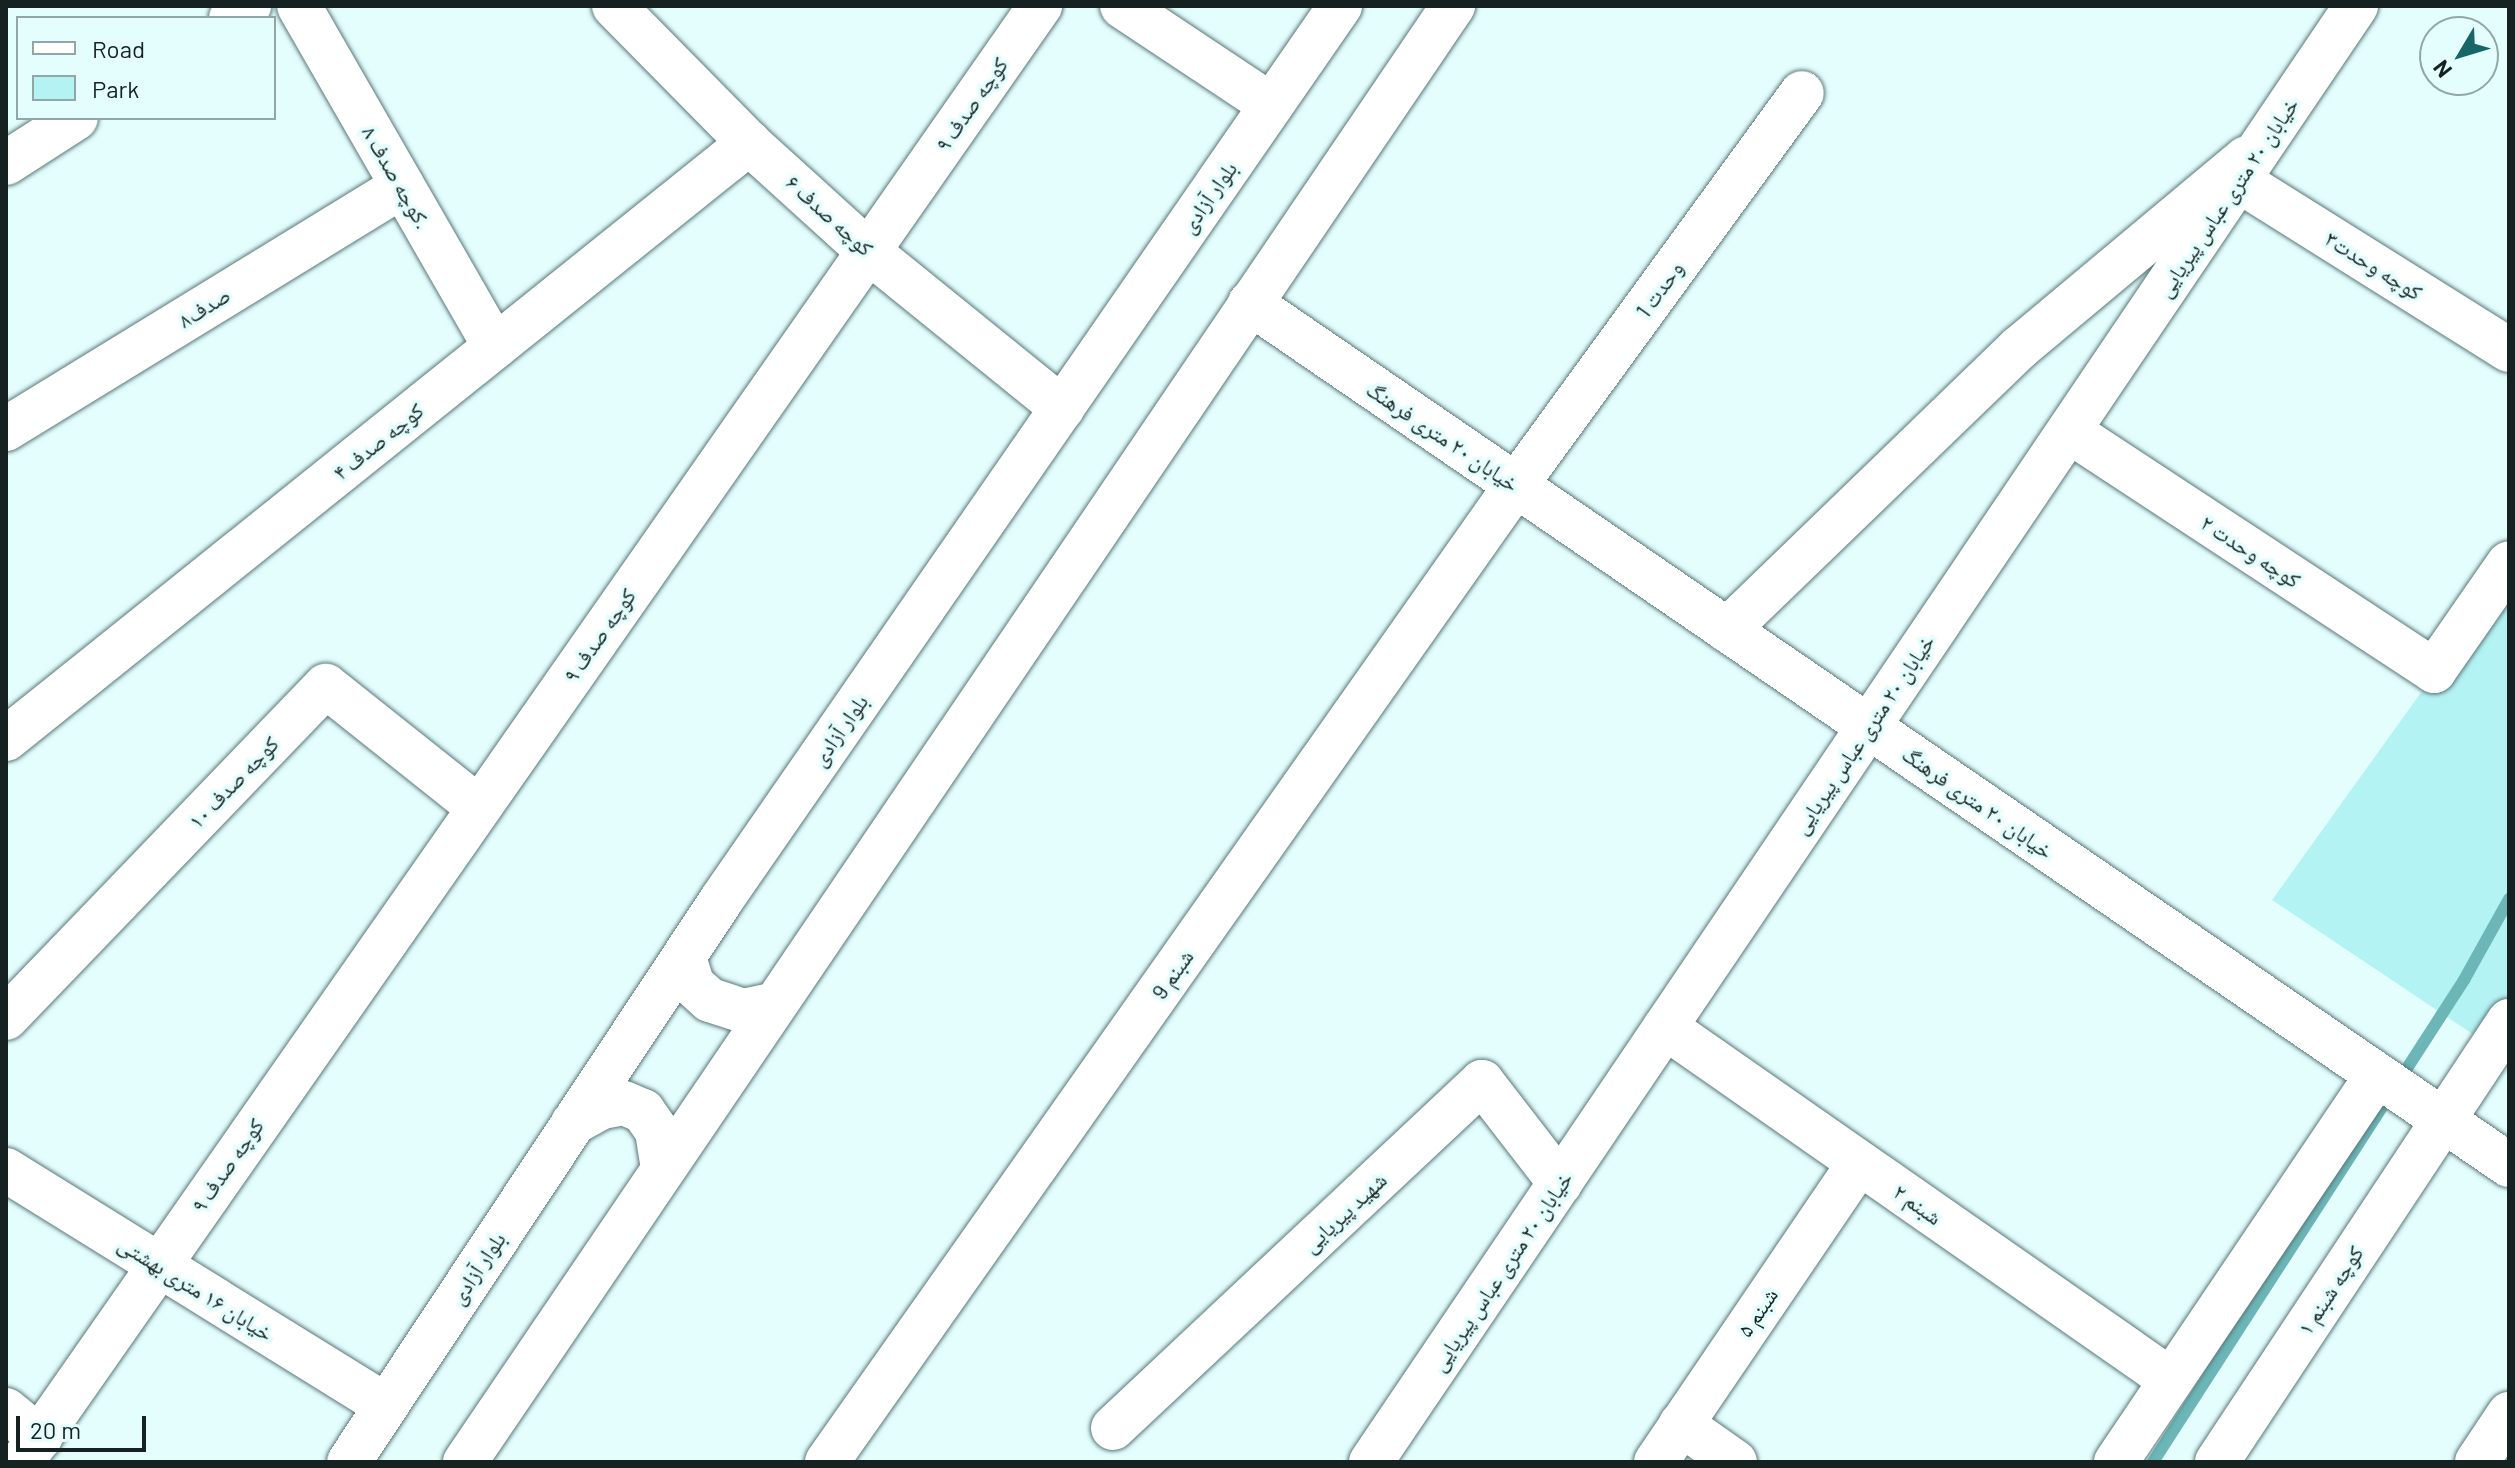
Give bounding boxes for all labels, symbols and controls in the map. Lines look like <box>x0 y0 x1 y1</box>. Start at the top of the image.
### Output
legend <box>16 16 276 120</box>
north arrow <box>2419 16 2499 96</box>
text: Road <box>92 34 145 63</box>
street label: کوچه صدف ۹ <box>929 52 1013 156</box>
text: N <box>2427 56 2456 83</box>
text: Park <box>92 74 139 103</box>
street label: خیابان ۲۰ متری عباس پیریایی <box>2150 92 2304 302</box>
street label: کوچه صدف ۸. <box>357 121 437 233</box>
street label: بلوار آزادی <box>1174 156 1242 238</box>
street label: کوچه صدف ۶ <box>781 169 879 261</box>
street label: کوچه وحدت۳ <box>2321 225 2427 305</box>
street label: وحدت 1 <box>1630 255 1688 323</box>
street label: صدف۸ <box>173 281 235 333</box>
street label: خیابان ۲۰ متری فرهنگ <box>1362 375 1524 497</box>
street label: کوچه صدف ۴ <box>328 397 428 485</box>
street label: کوچه وحدت ۲ <box>2196 509 2306 593</box>
street label: کوچه صدف ۹ <box>557 583 641 687</box>
street label: خیابان ۲۰ متری عباس پیریایی <box>1786 629 1940 839</box>
street label: بلوار آزادی <box>805 689 873 771</box>
street label: کوچه صدف ۱۰ <box>182 730 284 834</box>
street label: خیابان ۲۰ متری فرهنگ <box>1897 740 2059 864</box>
street label: شبنم 9 <box>1145 944 1199 1004</box>
street label: کوچه صدف ۹ <box>185 1113 269 1217</box>
street label: شهید پیریایی <box>1296 1166 1392 1258</box>
street label: خیابان ۲۰ متری عباس پیریایی <box>1424 1166 1578 1376</box>
street label: شبنم ۲ <box>1889 1178 1947 1230</box>
street label: بلوار آزادی <box>443 1227 511 1309</box>
street label: خیابان ۱۶ متری بهشتی <box>114 1230 278 1346</box>
street label: کوچه شبنم ۱ <box>2291 1240 2369 1340</box>
street label: شبنم ۵ <box>1731 1283 1783 1341</box>
scale bar <box>20 1400 150 1450</box>
text: 20 m <box>30 1415 81 1444</box>

